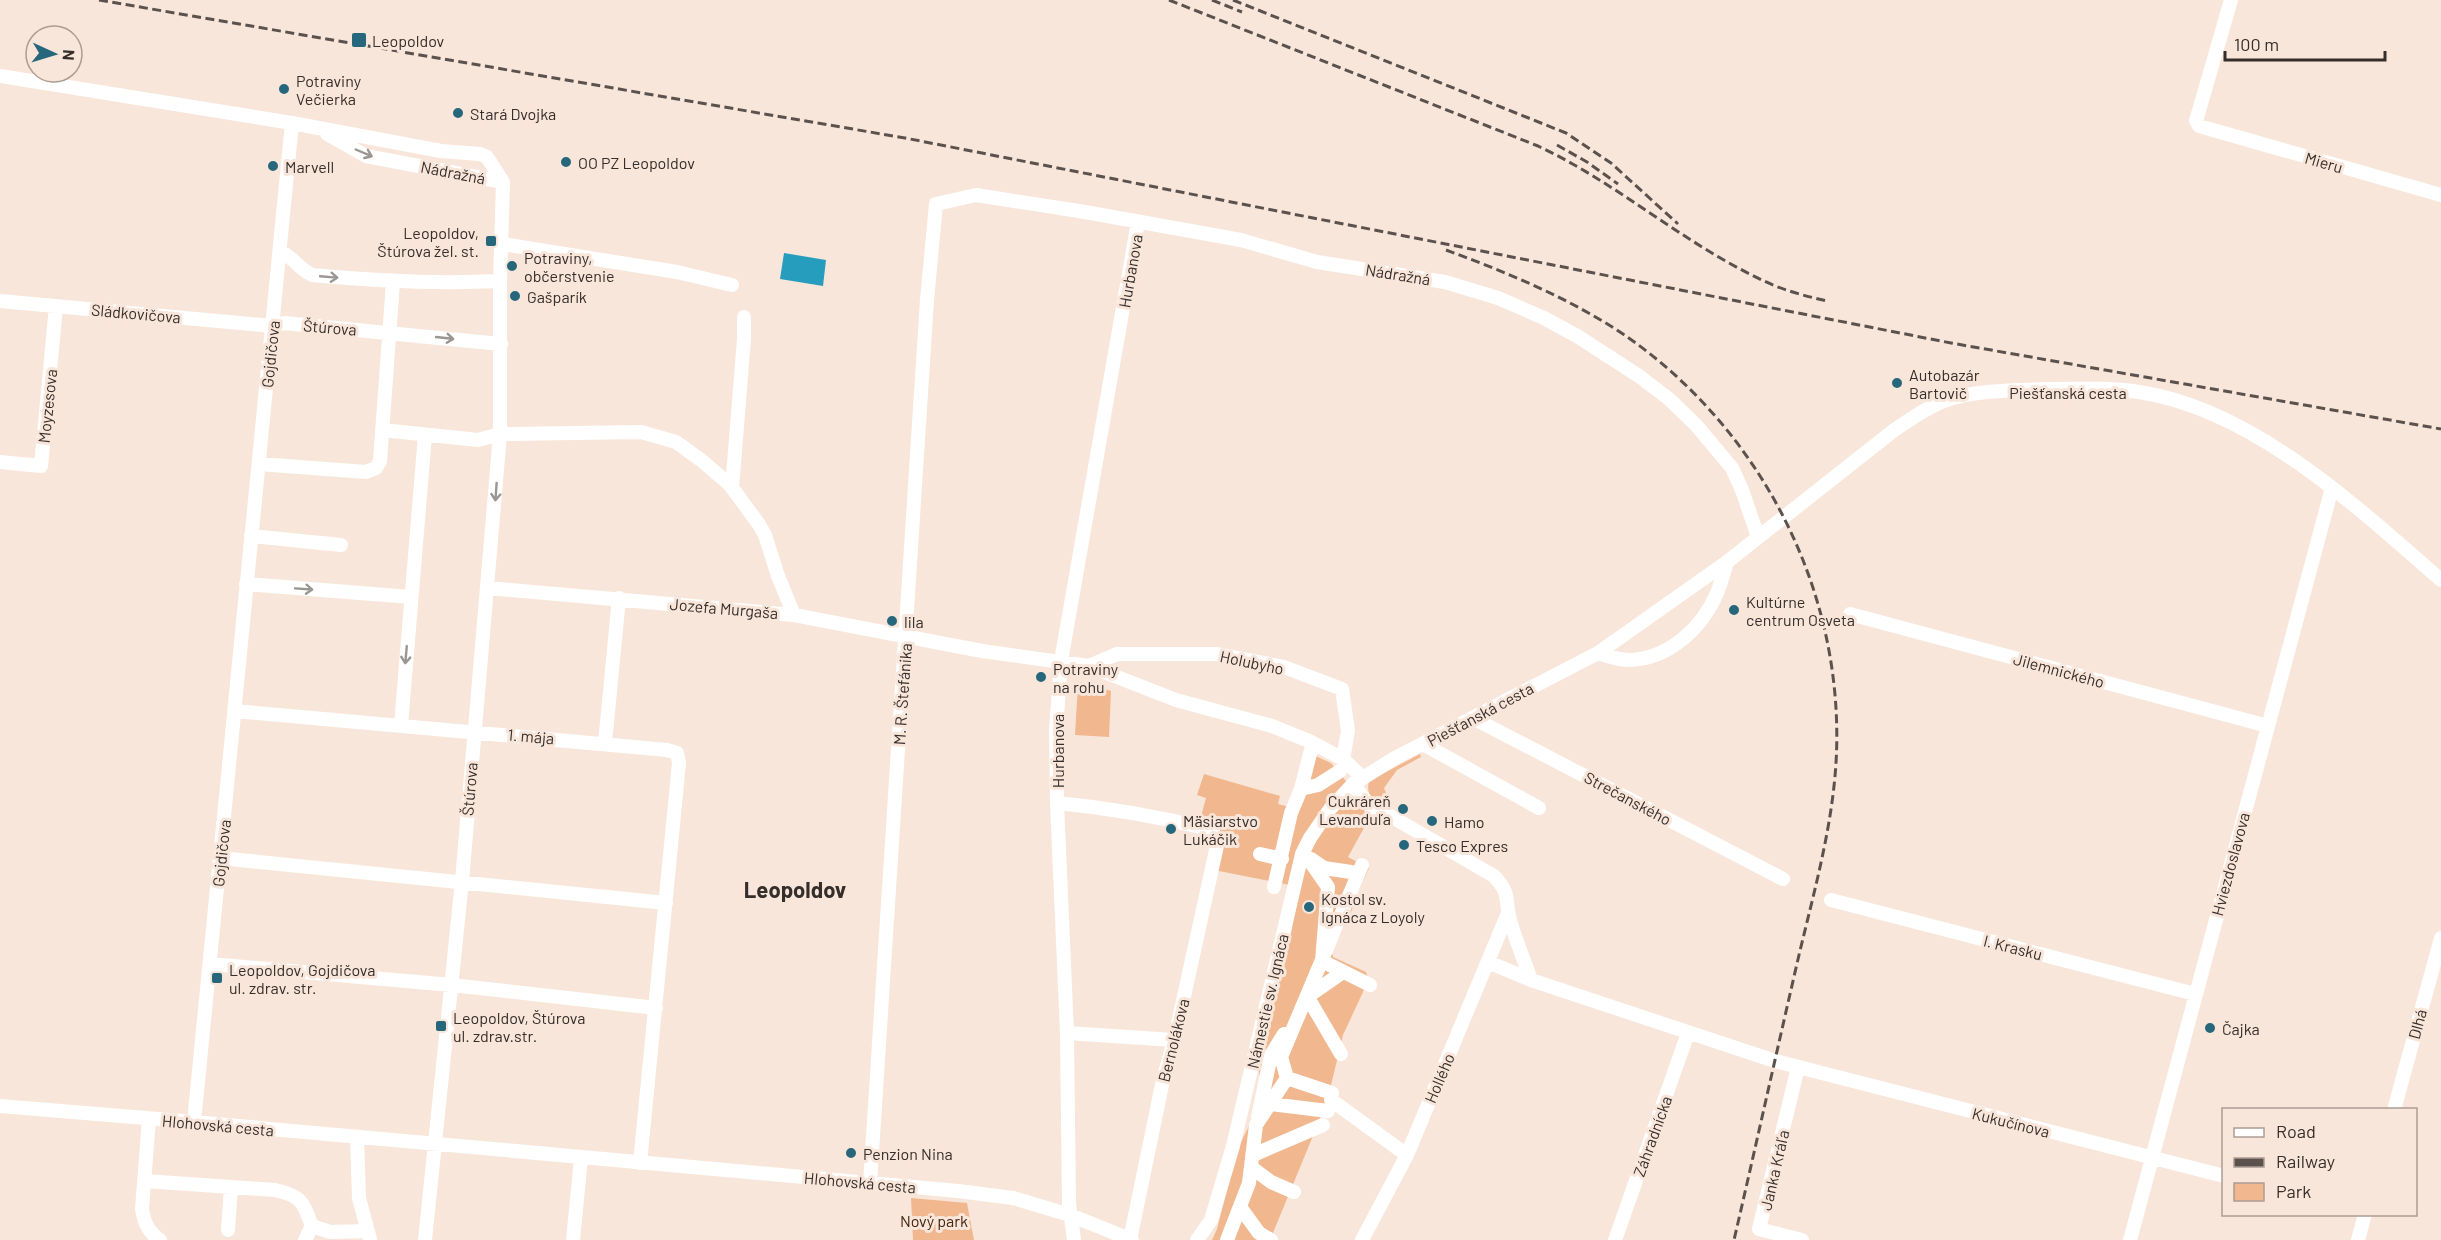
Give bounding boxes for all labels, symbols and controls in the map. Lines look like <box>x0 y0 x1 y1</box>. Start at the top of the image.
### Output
north arrow <box>24 24 84 84</box>
scale bar <box>2225 24 2386 62</box>
marker: Leopoldov <box>350 31 368 49</box>
place label: Leopoldov <box>372 31 445 50</box>
text: 100 m <box>2234 33 2279 55</box>
text: N <box>60 49 79 61</box>
place label: Potraviny Večierka <box>296 71 362 108</box>
marker: Potraviny Večierka <box>277 82 291 96</box>
place label: Stará Dvojka <box>470 104 556 123</box>
marker: Stará Dvojka <box>451 106 465 120</box>
one-way arrow <box>354 148 373 159</box>
street label: Mieru <box>2303 148 2345 176</box>
place label: OO PZ Leopoldov <box>578 153 695 172</box>
marker: OO PZ Leopoldov <box>559 155 573 169</box>
street label: Nádražná <box>419 156 487 188</box>
place label: Marvell <box>285 157 334 176</box>
marker: Marvell <box>266 159 280 173</box>
place label: Leopoldov, Štúrova žel. st. <box>377 223 479 260</box>
street label: Hurbanova <box>1114 233 1146 309</box>
marker: Leopoldov, Štúrova žel. st. <box>484 234 498 248</box>
place label: Potraviny, občerstvenie <box>524 248 615 285</box>
marker: Potraviny, občerstvenie <box>505 259 519 273</box>
street label: Nádražná <box>1364 259 1432 289</box>
one-way arrow <box>319 271 339 282</box>
place label: Gašparík <box>527 287 587 306</box>
marker: Gašparík <box>508 289 522 303</box>
street label: Sládkovičova <box>90 300 182 326</box>
street label: Štúrova <box>303 315 357 339</box>
street label: Gojdičova <box>257 319 283 389</box>
one-way arrow <box>434 332 454 343</box>
place label: Autobazár Bartovič <box>1909 365 1980 402</box>
street label: Moyzesova <box>34 368 60 444</box>
marker: Autobazár Bartovič <box>1890 376 1904 390</box>
street label: Piešťanská cesta <box>2009 383 2127 402</box>
one-way arrow <box>490 482 501 502</box>
one-way arrow <box>294 584 314 595</box>
place label: Kultúrne centrum Osveta <box>1746 592 1855 629</box>
street label: Jozefa Murgaša <box>669 594 779 622</box>
marker: Kultúrne centrum Osveta <box>1727 603 1741 617</box>
place label: lila <box>904 612 924 631</box>
marker: lila <box>885 614 899 628</box>
street label: M. R. Štefánika <box>889 642 915 746</box>
one-way arrow <box>400 645 411 665</box>
street label: Holubyho <box>1218 646 1286 678</box>
street label: Jilemnického <box>2012 649 2106 691</box>
place label: Potraviny na rohu <box>1053 659 1119 696</box>
marker: Potraviny na rohu <box>1034 670 1048 684</box>
street label: Piešťanská cesta <box>1424 678 1536 750</box>
street label: Hurbanova <box>1048 714 1067 788</box>
street label: 1. mája <box>507 724 555 748</box>
street label: Štúrova <box>457 762 481 816</box>
street label: Strečanského <box>1581 767 1675 829</box>
place label: Cukráreň Levanduľa <box>1319 791 1391 828</box>
marker: Cukráreň Levanduľa <box>1396 802 1410 816</box>
street label: Hviezdoslavova <box>2207 810 2253 918</box>
place label: Mäsiarstvo Lukáčik <box>1183 811 1258 848</box>
place label: Hamo <box>1444 812 1484 831</box>
marker: Hamo <box>1425 814 1439 828</box>
street label: Gojdičova <box>208 818 234 888</box>
marker: Mäsiarstvo Lukáčik <box>1164 822 1178 836</box>
place label: Tesco Expres <box>1416 836 1508 855</box>
marker: Tesco Expres <box>1397 838 1411 852</box>
district label: Leopoldov <box>744 876 846 902</box>
place label: Kostol sv. Ignáca z Loyoly <box>1321 889 1425 926</box>
marker: Kostol sv. Ignáca z Loyoly <box>1302 900 1316 914</box>
street label: I. Krasku <box>1982 931 2044 963</box>
street label: Námestie sv. Ignáca <box>1242 932 1292 1070</box>
place label: Leopoldov, Gojdičova ul. zdrav. str. <box>229 960 375 997</box>
marker: Leopoldov, Gojdičova ul. zdrav. str. <box>210 971 224 985</box>
street label: Bernolákova <box>1153 996 1193 1084</box>
street label: Dlhá <box>2404 1007 2430 1041</box>
place label: Leopoldov, Štúrova ul. zdrav.str. <box>453 1008 585 1045</box>
marker: Leopoldov, Štúrova ul. zdrav.str. <box>434 1019 448 1033</box>
place label: Čajka <box>2222 1019 2260 1038</box>
marker: Čajka <box>2203 1021 2217 1035</box>
street label: Hollého <box>1420 1050 1458 1106</box>
street label: Záhradnícka <box>1629 1093 1675 1179</box>
street label: Kukučínova <box>1970 1103 2052 1141</box>
legend <box>2222 1108 2417 1216</box>
street label: Hlohovská cesta <box>161 1111 275 1139</box>
text: Road <box>2276 1120 2316 1142</box>
street label: Janka Kráľa <box>1755 1128 1793 1212</box>
place label: Penzion Nina <box>863 1144 953 1163</box>
marker: Penzion Nina <box>844 1146 858 1160</box>
text: Railway <box>2276 1150 2335 1172</box>
street label: Hlohovská cesta <box>803 1168 917 1196</box>
text: Park <box>2276 1180 2311 1202</box>
park label: Nový park <box>900 1211 968 1230</box>

